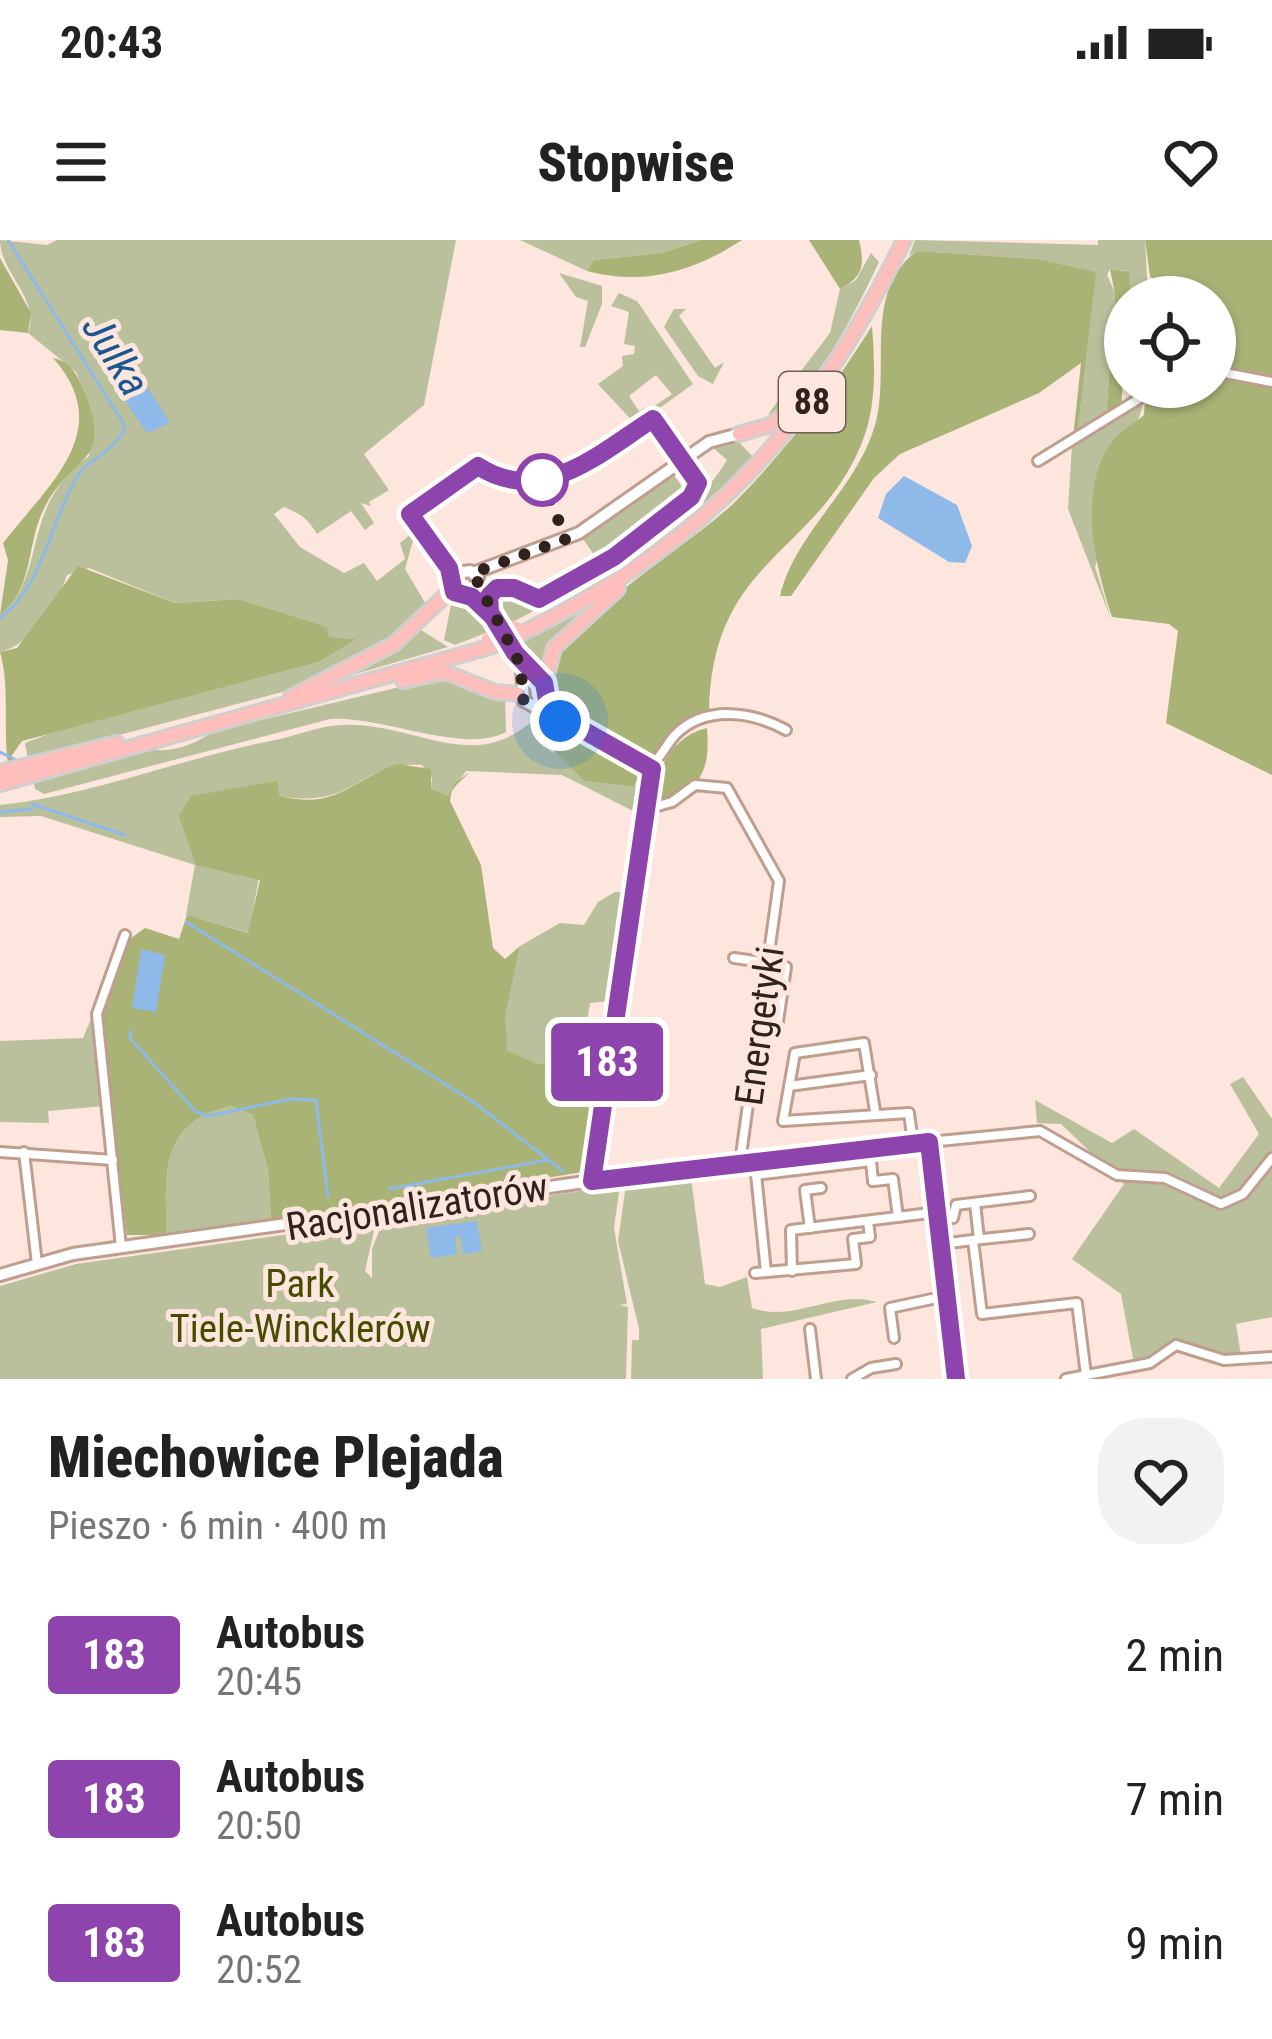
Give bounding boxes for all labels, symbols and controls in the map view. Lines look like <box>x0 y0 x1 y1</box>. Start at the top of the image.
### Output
text: 20:43 <box>60 16 163 69</box>
icon: menu <box>48 129 114 195</box>
icon: heart <box>1158 129 1224 195</box>
text: Stopwise <box>537 131 735 194</box>
map controls <box>1104 276 1236 408</box>
button: locate <box>1104 276 1236 408</box>
water label: Julka <box>72 305 160 405</box>
road number: 88 <box>779 372 845 432</box>
unlabelled marker <box>517 455 567 505</box>
your location <box>530 691 590 751</box>
street label: Energetyki <box>726 944 794 1108</box>
line badge: 183 <box>538 1023 676 1101</box>
text: 183 <box>575 1037 639 1086</box>
street label: Racjonalizatorów <box>283 1164 551 1250</box>
park label: Park Tiele-Wincklerów <box>169 1261 431 1352</box>
button: heart <box>1098 1418 1224 1544</box>
text: Miechowice Plejada <box>48 1424 504 1491</box>
text: Pieszo · 6 min · 400 m <box>48 1503 387 1549</box>
text: Autobus <box>216 1606 365 1659</box>
text: 2 min <box>1125 1629 1224 1682</box>
text: 183 <box>82 1630 146 1679</box>
text: 20:45 <box>216 1659 302 1705</box>
text: Autobus <box>216 1750 365 1803</box>
text: 7 min <box>1125 1773 1224 1826</box>
text: 183 <box>82 1774 146 1823</box>
text: 20:50 <box>216 1803 302 1849</box>
text: Autobus <box>216 1894 365 1947</box>
text: 9 min <box>1125 1917 1224 1970</box>
text: 183 <box>82 1918 146 1967</box>
text: 20:52 <box>216 1947 302 1993</box>

